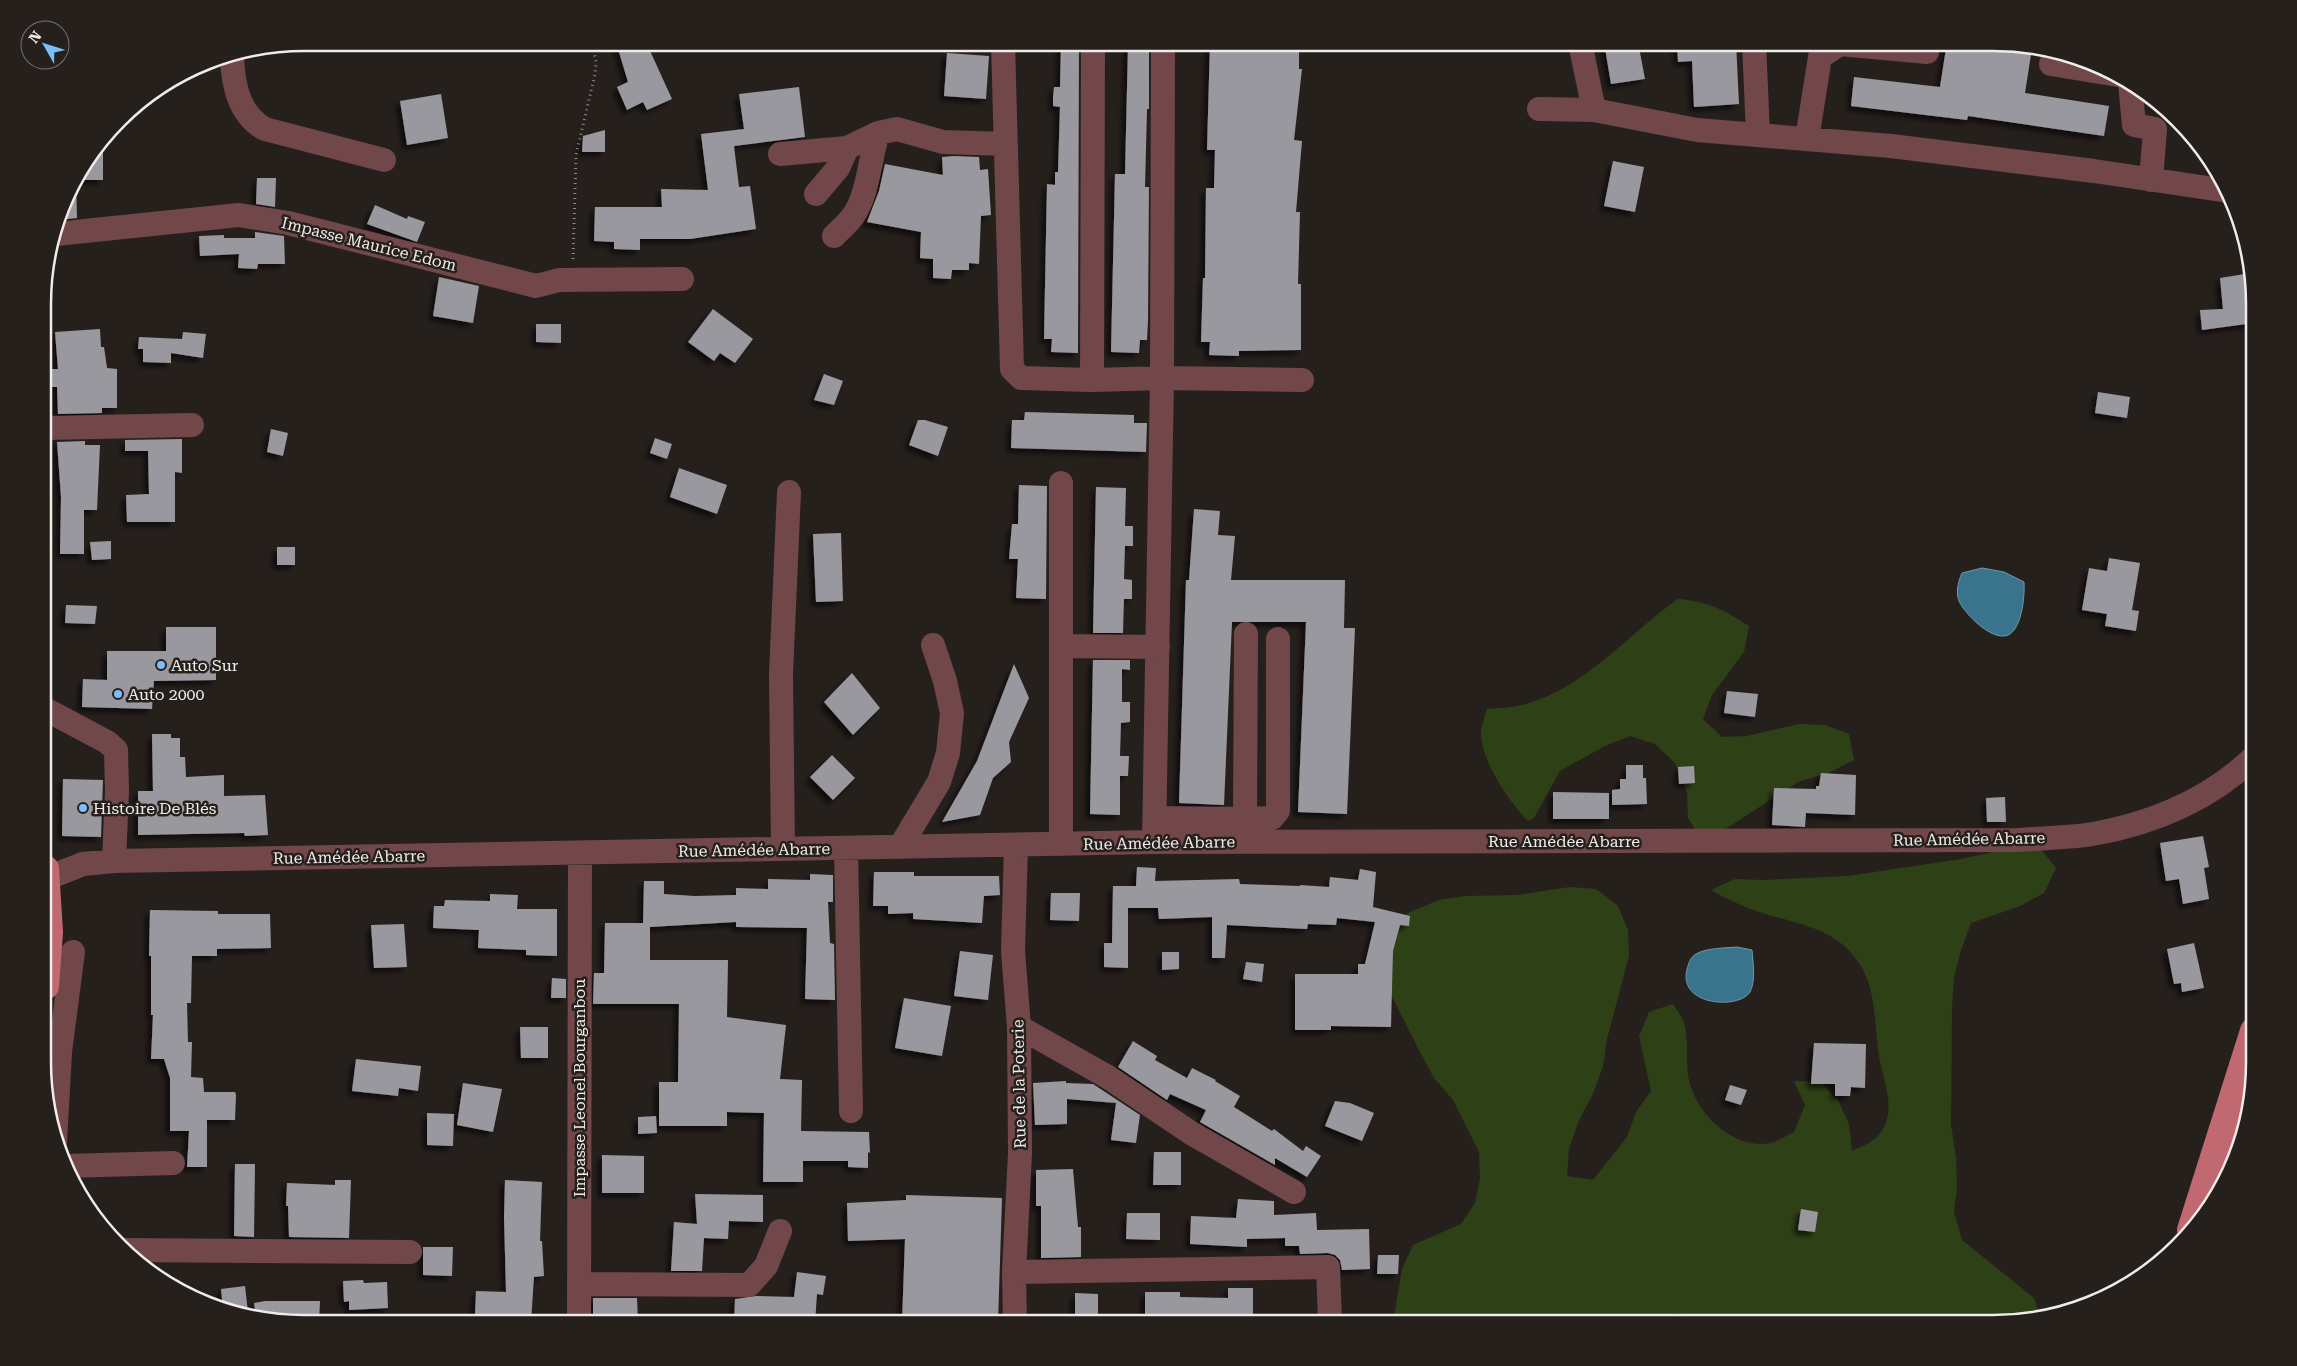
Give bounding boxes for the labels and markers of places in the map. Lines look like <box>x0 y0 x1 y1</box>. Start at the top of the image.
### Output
place label: Auto Sur <box>171 656 239 675</box>
marker: Auto Sur <box>155 659 167 671</box>
place label: Auto 2000 <box>128 685 205 704</box>
marker: Auto 2000 <box>112 688 124 700</box>
place label: Histoire De Blés <box>93 799 217 818</box>
marker: Histoire De Blés <box>77 802 89 814</box>

